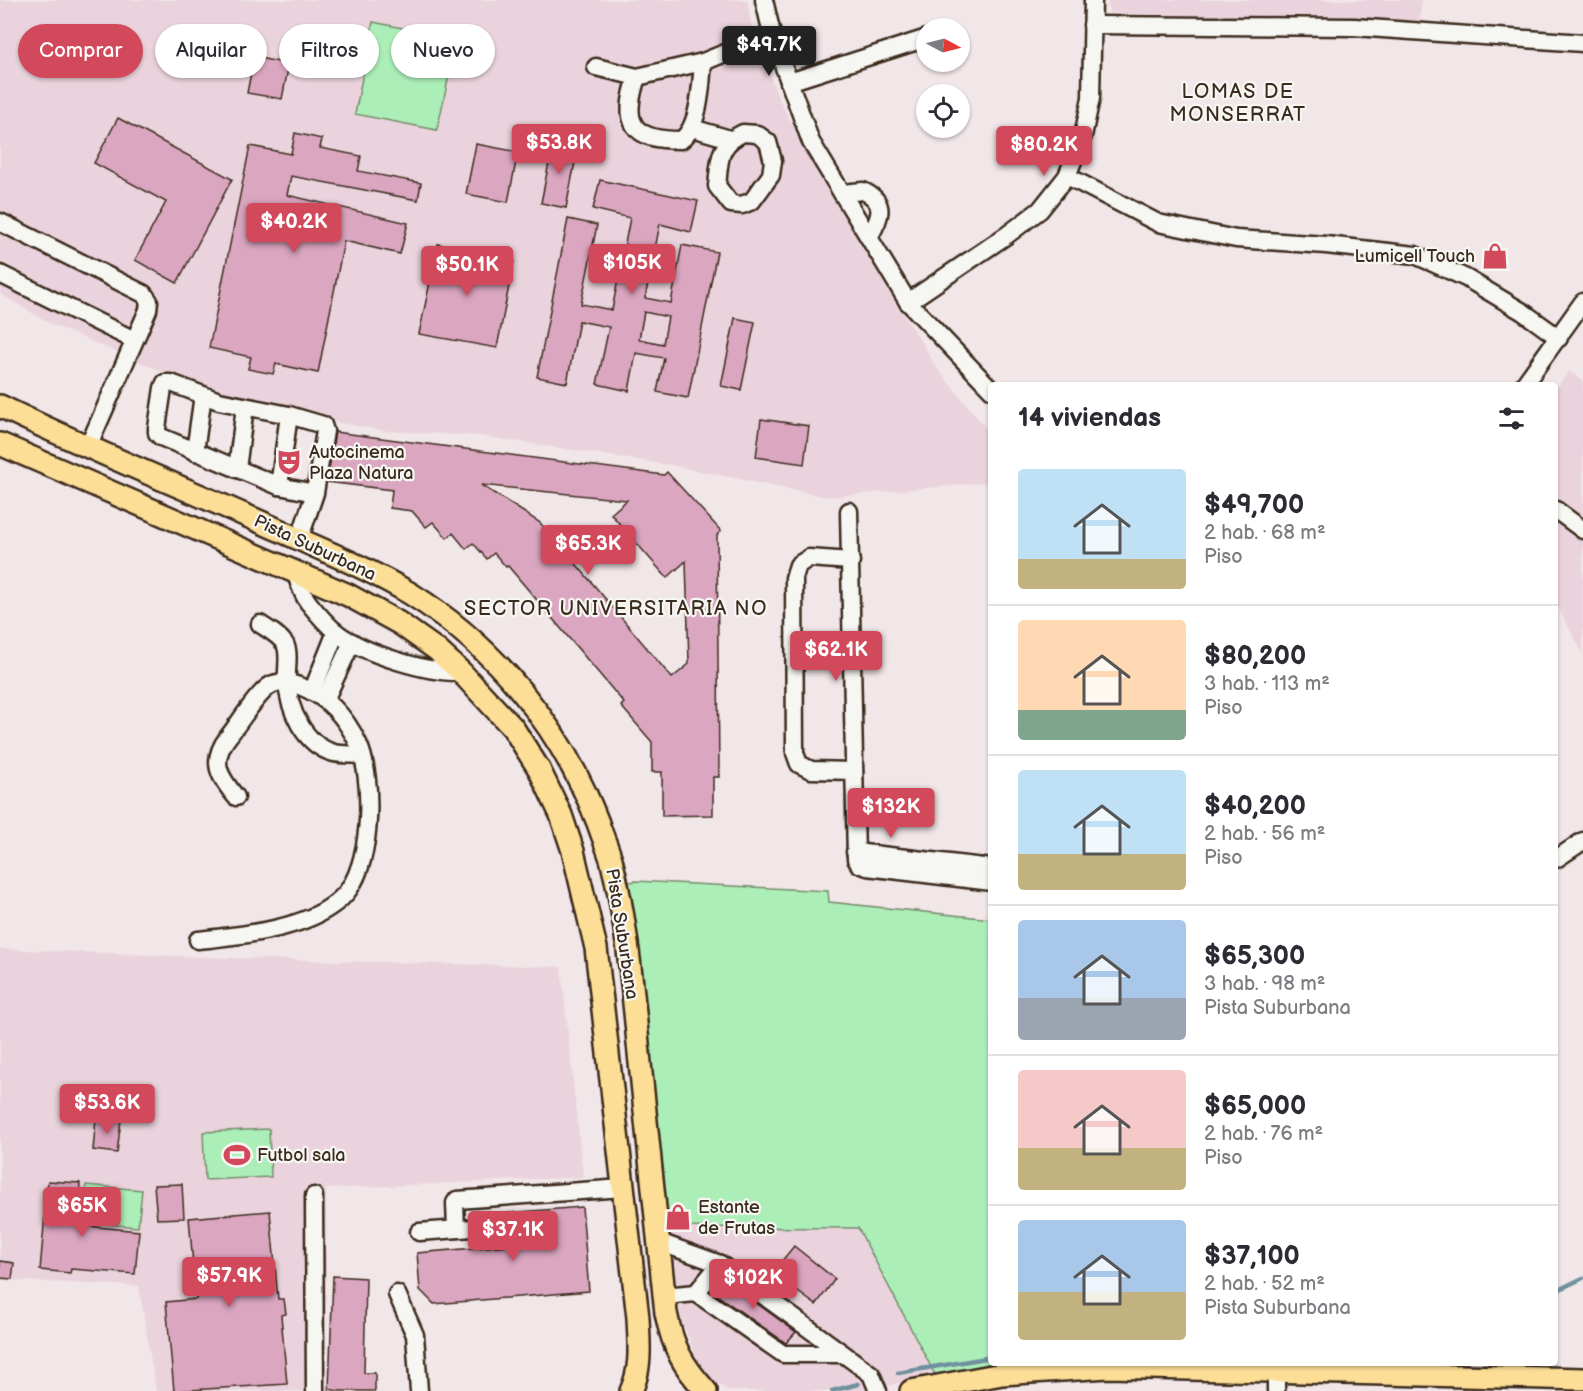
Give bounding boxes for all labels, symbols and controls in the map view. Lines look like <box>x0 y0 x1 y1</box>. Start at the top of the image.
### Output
north arrow <box>916 18 970 72</box>
map controls <box>916 18 970 138</box>
chip: Comprar <box>18 24 143 78</box>
chip: Alquilar <box>155 24 267 78</box>
chip: Filtros <box>279 24 379 78</box>
chip: Nuevo <box>391 24 495 78</box>
pin: $49.7K <box>720 26 818 77</box>
text: $49.7K <box>736 33 802 57</box>
district label: LOMAS DE MONSERRAT <box>1170 80 1306 127</box>
button: locate <box>916 84 970 138</box>
pin: $53.8K <box>510 124 608 175</box>
pin: $80.2K <box>995 126 1093 177</box>
text: $53.8K <box>526 131 592 155</box>
text: $80.2K <box>1010 133 1078 157</box>
pin: $40.2K <box>245 203 343 254</box>
text: $40.2K <box>260 210 328 234</box>
shop icon: Lumicell Touch <box>1480 241 1510 271</box>
pin: $105K <box>590 244 674 295</box>
pin: $50.1K <box>418 246 516 297</box>
place label: Lumicell Touch <box>1354 246 1475 267</box>
text: $105K <box>602 251 662 275</box>
text: $50.1K <box>435 253 499 277</box>
icon: filters <box>1495 402 1528 435</box>
text: 14 viviendas <box>1018 403 1161 434</box>
place label: Autocinema Plaza Natura <box>309 442 413 484</box>
theatre icon: Autocinema Plaza Natura <box>274 447 304 477</box>
text: $49,700 <box>1204 490 1304 521</box>
icon: home <box>1066 493 1138 565</box>
street label: Pista Suburbana <box>251 511 379 585</box>
text: 2 hab. · 68 m² <box>1204 521 1326 545</box>
pin: $65.3K <box>539 525 637 576</box>
text: $65.3K <box>555 532 621 556</box>
text: Piso <box>1204 545 1243 569</box>
district label: SECTOR UNIVERSITARIA NO <box>464 597 768 621</box>
pin: $62.1K <box>787 631 885 682</box>
text: $62.1K <box>804 638 868 662</box>
text: $80,200 <box>1204 641 1306 672</box>
icon: home <box>1066 644 1138 716</box>
text: 3 hab. · 113 m² <box>1204 672 1330 696</box>
text: Piso <box>1204 696 1243 720</box>
pin: $132K <box>849 788 933 839</box>
text: $40,200 <box>1204 791 1306 822</box>
icon: home <box>1066 794 1138 866</box>
text: $132K <box>862 795 920 819</box>
text: 2 hab. · 56 m² <box>1204 822 1325 846</box>
text: Piso <box>1204 846 1243 870</box>
street label: Pista Suburbana <box>601 867 643 1001</box>
text: $65,300 <box>1204 941 1305 972</box>
icon: home <box>1066 944 1138 1016</box>
text: 3 hab. · 98 m² <box>1204 972 1325 996</box>
text: Pista Suburbana <box>1204 996 1351 1020</box>
pin: $53.6K <box>58 1084 156 1135</box>
text: $53.6K <box>74 1091 140 1115</box>
text: $65,000 <box>1204 1091 1306 1122</box>
icon: home <box>1066 1094 1138 1166</box>
text: 2 hab. · 76 m² <box>1204 1122 1323 1146</box>
sports icon: Futbol sala <box>222 1140 252 1170</box>
place label: Futbol sala <box>257 1145 346 1166</box>
text: Piso <box>1204 1146 1243 1170</box>
pin: $65K <box>46 1187 118 1238</box>
text: $65K <box>57 1194 107 1218</box>
place label: Estante de Frutas <box>698 1197 775 1239</box>
shop icon: Estante de Frutas <box>663 1202 693 1232</box>
pin: $37.1K <box>464 1211 562 1262</box>
text: $37.1K <box>482 1218 544 1242</box>
text: $37,100 <box>1204 1241 1300 1272</box>
icon: home <box>1066 1244 1138 1316</box>
pin: $57.9K <box>180 1257 278 1308</box>
pin: $102K <box>711 1259 795 1310</box>
text: $57.9K <box>196 1264 262 1288</box>
text: $102K <box>723 1266 783 1290</box>
text: 2 hab. · 52 m² <box>1204 1272 1325 1296</box>
text: Pista Suburbana <box>1204 1296 1351 1320</box>

